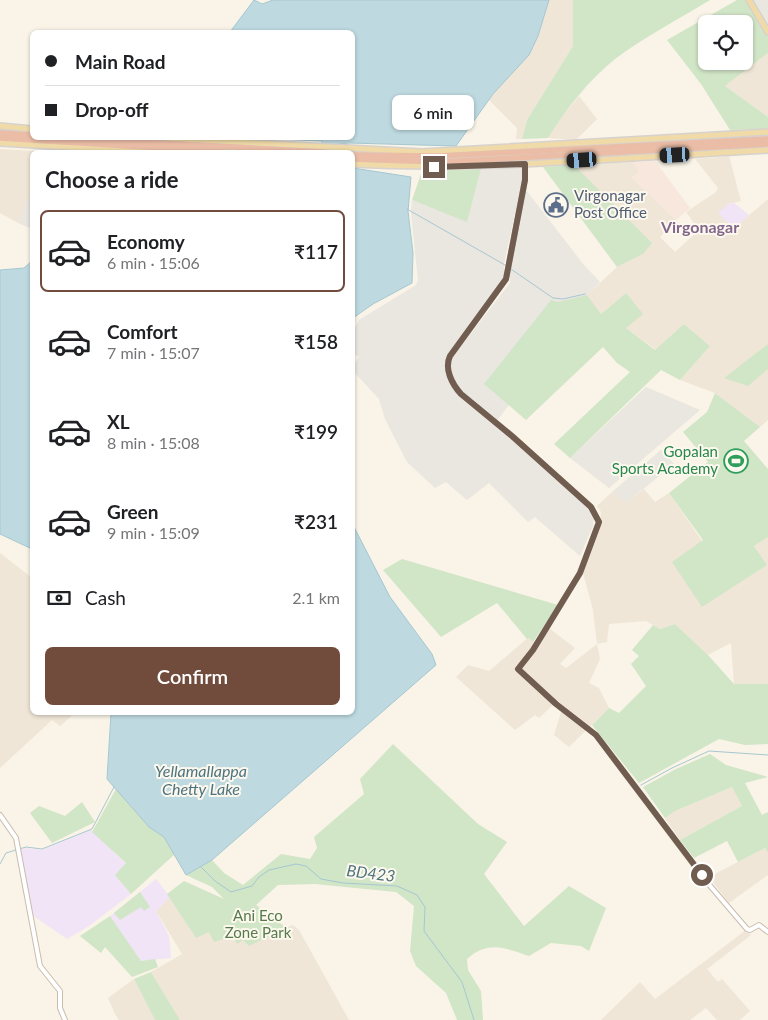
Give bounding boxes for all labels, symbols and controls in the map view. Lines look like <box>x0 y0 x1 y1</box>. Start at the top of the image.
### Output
map controls <box>698 15 753 70</box>
button: locate <box>698 15 753 70</box>
text: Main Road <box>75 50 165 73</box>
callout: 6 min <box>393 94 475 130</box>
text: Drop-off <box>75 98 149 121</box>
text: 6 min <box>413 103 453 122</box>
car <box>659 147 690 163</box>
car <box>566 151 597 169</box>
route end <box>423 156 445 178</box>
text: Choose a ride <box>45 166 179 193</box>
place label: Virgonagar Post Office <box>574 186 647 221</box>
public building icon: Virgonagar Post Office <box>543 192 569 218</box>
district label: Virgonagar <box>660 217 739 236</box>
icon: car <box>47 229 92 274</box>
text: Economy <box>107 230 185 253</box>
text: ₹117 <box>294 240 338 263</box>
text: 6 min · 15:06 <box>107 253 200 272</box>
icon: car <box>47 319 92 364</box>
text: Comfort <box>107 320 178 343</box>
text: ₹158 <box>294 330 338 353</box>
text: 7 min · 15:07 <box>107 343 200 362</box>
icon: car <box>47 409 92 454</box>
text: XL <box>107 410 130 433</box>
text: ₹199 <box>294 420 338 443</box>
text: 8 min · 15:08 <box>107 433 200 452</box>
place label: Gopalan Sports Academy <box>612 442 718 477</box>
sports icon: Gopalan Sports Academy <box>723 448 749 474</box>
icon: car <box>47 499 92 544</box>
text: Green <box>107 500 158 523</box>
text: ₹231 <box>294 510 338 533</box>
text: 9 min · 15:09 <box>107 523 200 542</box>
icon: cash <box>45 584 73 612</box>
text: Cash <box>85 586 126 609</box>
text: 2.1 km <box>292 588 340 607</box>
button: Confirm <box>45 647 340 705</box>
water label: Yellamallappa Chetty Lake <box>155 761 247 798</box>
water label: BD423 <box>346 860 396 885</box>
route start <box>691 864 713 886</box>
park label: Ani Eco Zone Park <box>225 906 292 941</box>

